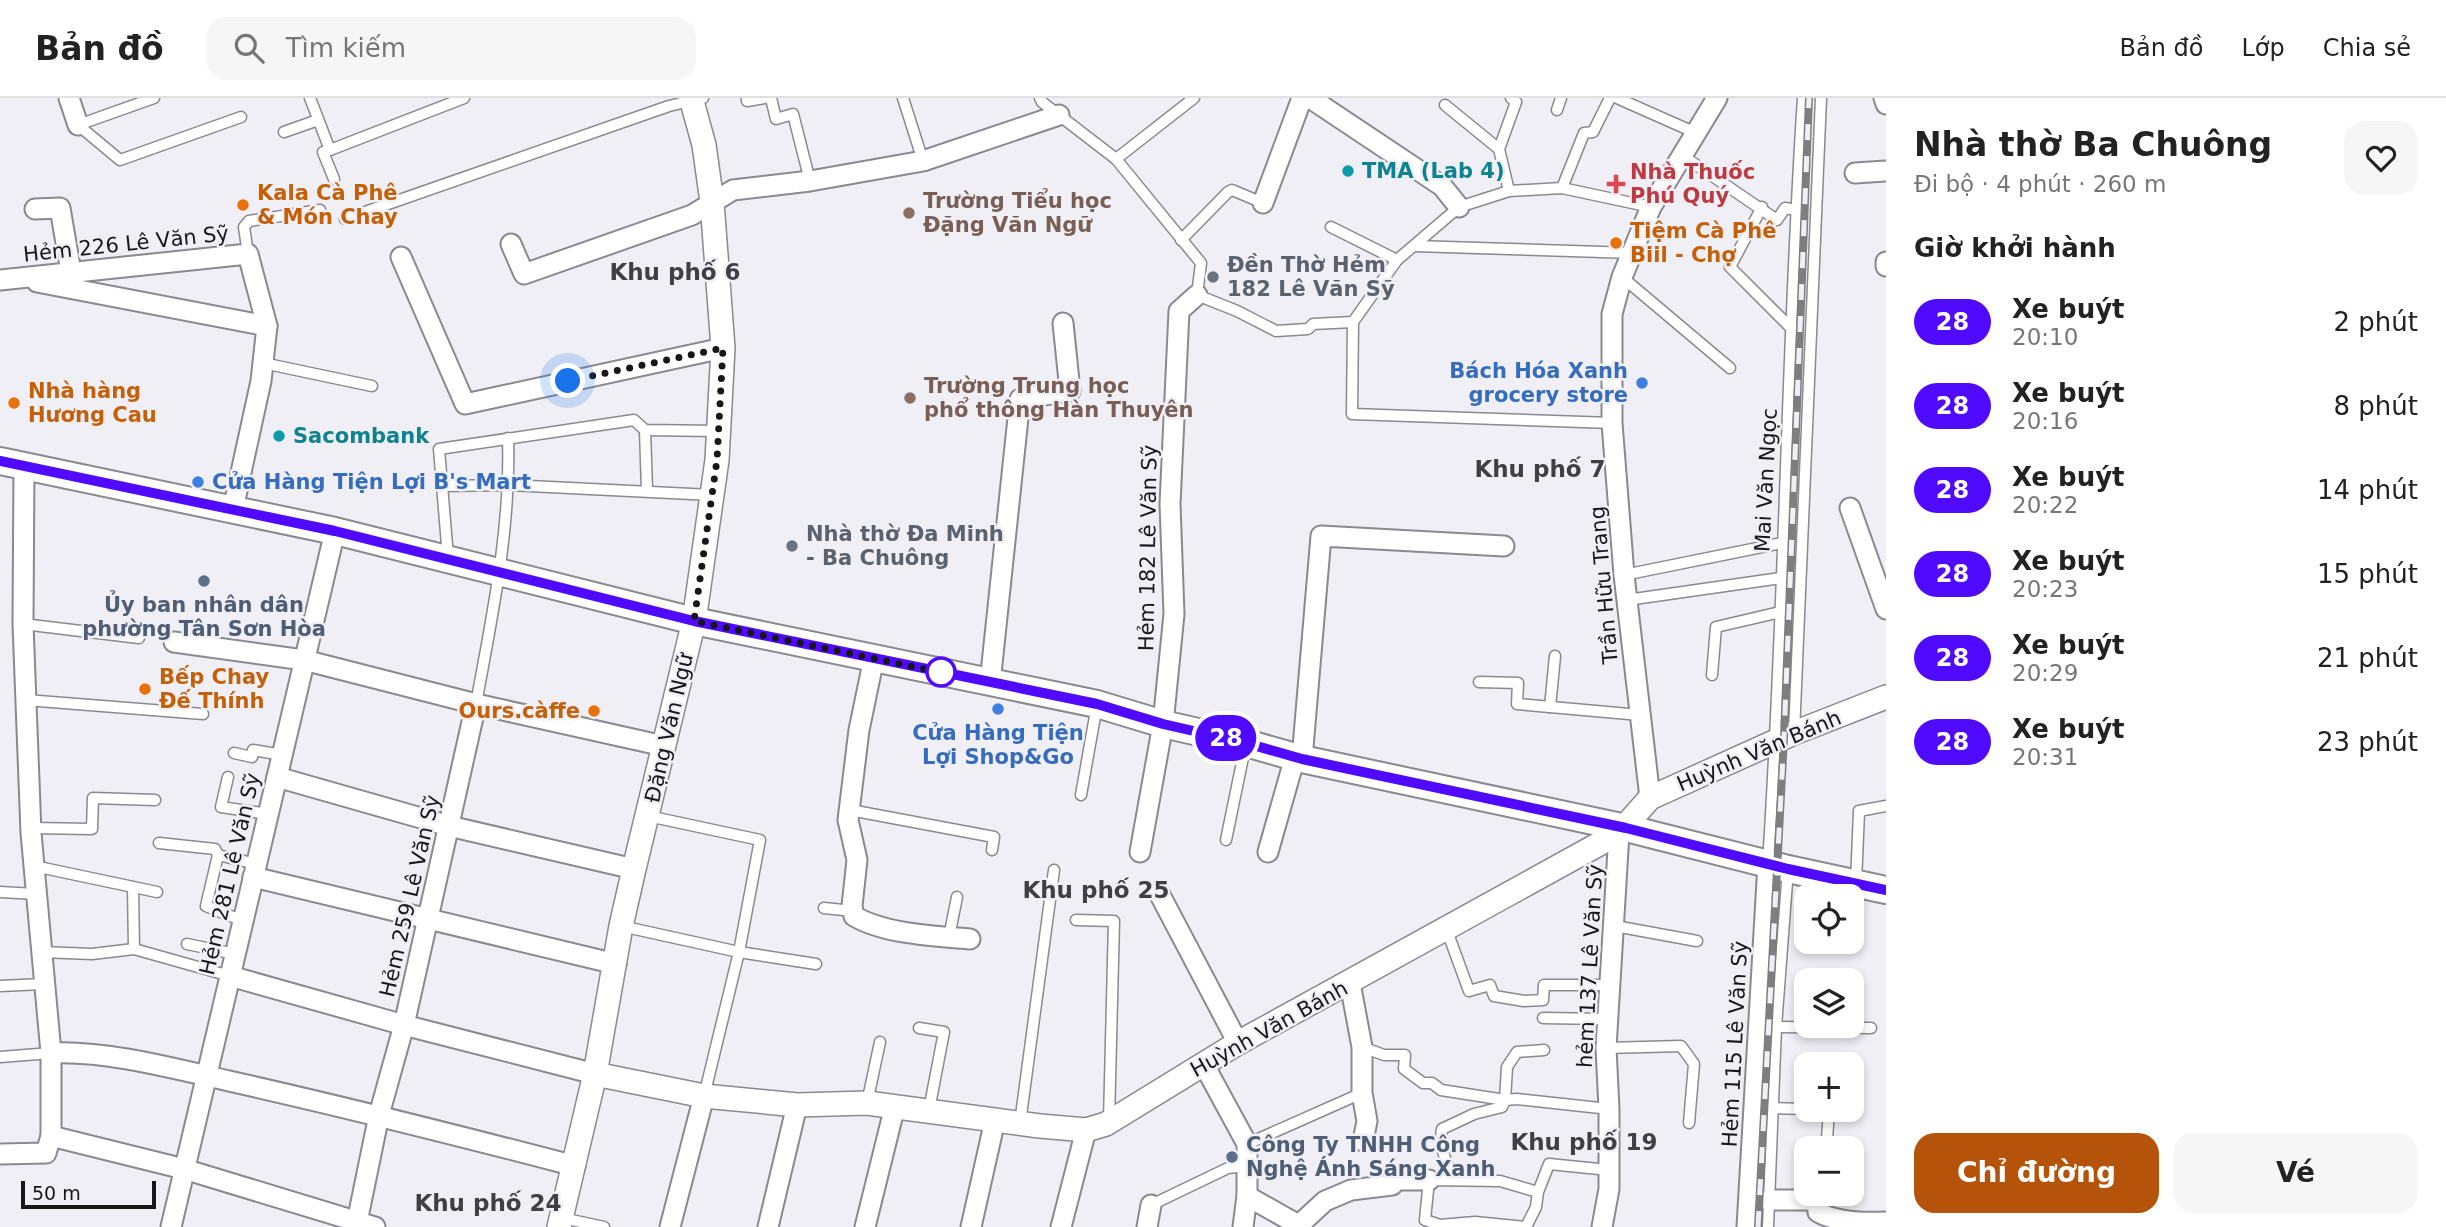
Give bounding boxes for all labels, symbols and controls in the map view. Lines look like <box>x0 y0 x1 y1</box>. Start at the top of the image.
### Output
search box <box>206 17 696 80</box>
text: Bản đồ <box>35 29 164 68</box>
icon: search <box>230 29 268 67</box>
text: Tìm kiếm <box>286 33 406 63</box>
text: Bản đồ <box>2120 34 2203 62</box>
text: Lớp <box>2241 34 2285 62</box>
text: Chia sẻ <box>2323 34 2411 62</box>
button: heart <box>2344 121 2418 195</box>
text: Nhà thờ Ba Chuông <box>1914 125 2272 164</box>
place label: TMA (Lab 4) <box>1362 159 1505 183</box>
place label: Nhà Thuốc Phú Quý <box>1630 160 1755 208</box>
marker: TMA (Lab 4) <box>1340 163 1356 179</box>
text: Đi bộ · 4 phút · 260 m <box>1914 171 2166 197</box>
marker: Nhà Thuốc Phú Quý <box>1608 176 1624 192</box>
place label: Kala Cà Phê & Món Chay <box>257 181 398 229</box>
place label: Trường Tiểu học Đặng Văn Ngữ <box>923 188 1112 237</box>
marker: Kala Cà Phê & Món Chay <box>235 197 251 213</box>
marker: Trường Tiểu học Đặng Văn Ngữ <box>901 205 917 221</box>
place label: Tiệm Cà Phê Biil - Chợ <box>1630 219 1776 267</box>
street label: Hẻm 226 Lê Văn Sỹ <box>22 221 230 267</box>
text: Giờ khởi hành <box>1914 233 2116 263</box>
marker: Tiệm Cà Phê Biil - Chợ <box>1608 235 1624 251</box>
place label: Đền Thờ Hẻm 182 Lê Văn Sỹ <box>1227 253 1395 301</box>
district label: Khu phố 6 <box>609 259 741 285</box>
marker: Đền Thờ Hẻm 182 Lê Văn Sỹ <box>1205 269 1221 285</box>
text: Xe buýt <box>2012 294 2125 324</box>
text: 2 phút <box>2334 307 2418 337</box>
text: 28 <box>1936 308 1969 336</box>
text: 20:10 <box>2012 324 2078 350</box>
place label: Bách Hóa Xanh grocery store <box>1449 359 1628 407</box>
your location <box>550 363 585 398</box>
place label: Trường Trung học phổ thông Hàn Thuyên <box>924 374 1194 422</box>
marker: Bách Hóa Xanh grocery store <box>1634 375 1650 391</box>
text: Xe buýt <box>2012 378 2125 408</box>
place label: Nhà hàng Hương Cau <box>28 379 157 427</box>
marker: Trường Trung học phổ thông Hàn Thuyên <box>902 390 918 406</box>
text: 8 phút <box>2334 391 2418 421</box>
text: 28 <box>1936 392 1969 420</box>
marker: Nhà hàng Hương Cau <box>6 395 22 411</box>
street label: Mai Văn Ngọc <box>1750 407 1782 553</box>
text: 20:16 <box>2012 408 2078 434</box>
place label: Sacombank <box>293 424 430 448</box>
marker: Sacombank <box>271 428 287 444</box>
street label: Hẻm 182 Lê Văn Sỹ <box>1134 445 1162 651</box>
district label: Khu phố 7 <box>1474 456 1606 482</box>
text: Xe buýt <box>2012 462 2125 492</box>
place label: Cửa Hàng Tiện Lợi B's Mart <box>212 470 531 494</box>
marker: Cửa Hàng Tiện Lợi B's Mart <box>190 474 206 490</box>
text: 14 phút <box>2317 475 2418 505</box>
text: 28 <box>1936 476 1969 504</box>
text: 20:22 <box>2012 492 2078 518</box>
street label: Trần Hữu Trang <box>1585 505 1623 666</box>
place label: Nhà thờ Đa Minh - Ba Chuông <box>806 522 1004 570</box>
marker: Nhà thờ Đa Minh - Ba Chuông <box>784 538 800 554</box>
text: Xe buýt <box>2012 546 2125 576</box>
text: 15 phút <box>2317 559 2418 589</box>
text: 28 <box>1936 560 1969 588</box>
marker: Ủy ban nhân dân phường Tân Sơn Hòa <box>196 573 212 589</box>
text: 20:23 <box>2012 576 2078 602</box>
place label: Ủy ban nhân dân phường Tân Sơn Hòa <box>82 590 326 641</box>
text: Xe buýt <box>2012 630 2125 660</box>
text: 21 phút <box>2317 643 2418 673</box>
text: 28 <box>1936 644 1969 672</box>
street label: Đặng Văn Ngữ <box>640 650 698 805</box>
unlabelled marker <box>926 657 956 687</box>
text: 20:29 <box>2012 660 2078 686</box>
place label: Bếp Chay Đế Thính <box>159 665 269 713</box>
marker: Bếp Chay Đế Thính <box>137 681 153 697</box>
place label: Ours.càffe <box>458 699 580 723</box>
marker: Cửa Hàng Tiện Lợi Shop&Go <box>990 701 1006 717</box>
marker: Ours.càffe <box>586 703 602 719</box>
street label: Huỳnh Văn Bánh <box>1673 706 1845 796</box>
text: Xe buýt <box>2012 714 2125 744</box>
line badge: 28 <box>1194 715 1258 761</box>
place label: Cửa Hàng Tiện Lợi Shop&Go <box>912 721 1084 769</box>
text: 28 <box>1209 724 1243 752</box>
text: 23 phút <box>2317 727 2418 757</box>
text: 28 <box>1936 728 1969 756</box>
text: 20:31 <box>2012 744 2078 770</box>
street label: Hẻm 281 Lê Văn Sỹ <box>195 771 265 977</box>
street label: Hẻm 259 Lê Văn Sỹ <box>375 793 445 999</box>
street label: hẻm 137 Lê Văn Sỹ <box>1573 863 1607 1069</box>
district label: Khu phố 25 <box>1022 877 1170 903</box>
map controls <box>1794 884 1864 1206</box>
button: locate <box>1794 884 1864 954</box>
street label: Hẻm 115 Lê Văn Sỹ <box>1718 940 1752 1148</box>
button: layers <box>1794 968 1864 1038</box>
street label: Huỳnh Văn Bánh <box>1186 976 1352 1082</box>
button: + <box>1794 1052 1864 1122</box>
district label: Khu phố 19 <box>1510 1129 1658 1155</box>
place label: Công Ty TNHH Công Nghệ Ánh Sáng Xanh <box>1246 1133 1495 1181</box>
button: Chỉ đường <box>1914 1133 2159 1213</box>
button: Vé <box>2173 1133 2418 1213</box>
button: − <box>1794 1136 1864 1206</box>
marker: Công Ty TNHH Công Nghệ Ánh Sáng Xanh <box>1224 1149 1240 1165</box>
scale bar <box>21 1178 156 1210</box>
text: 50 m <box>32 1182 81 1204</box>
district label: Khu phố 24 <box>414 1190 562 1216</box>

